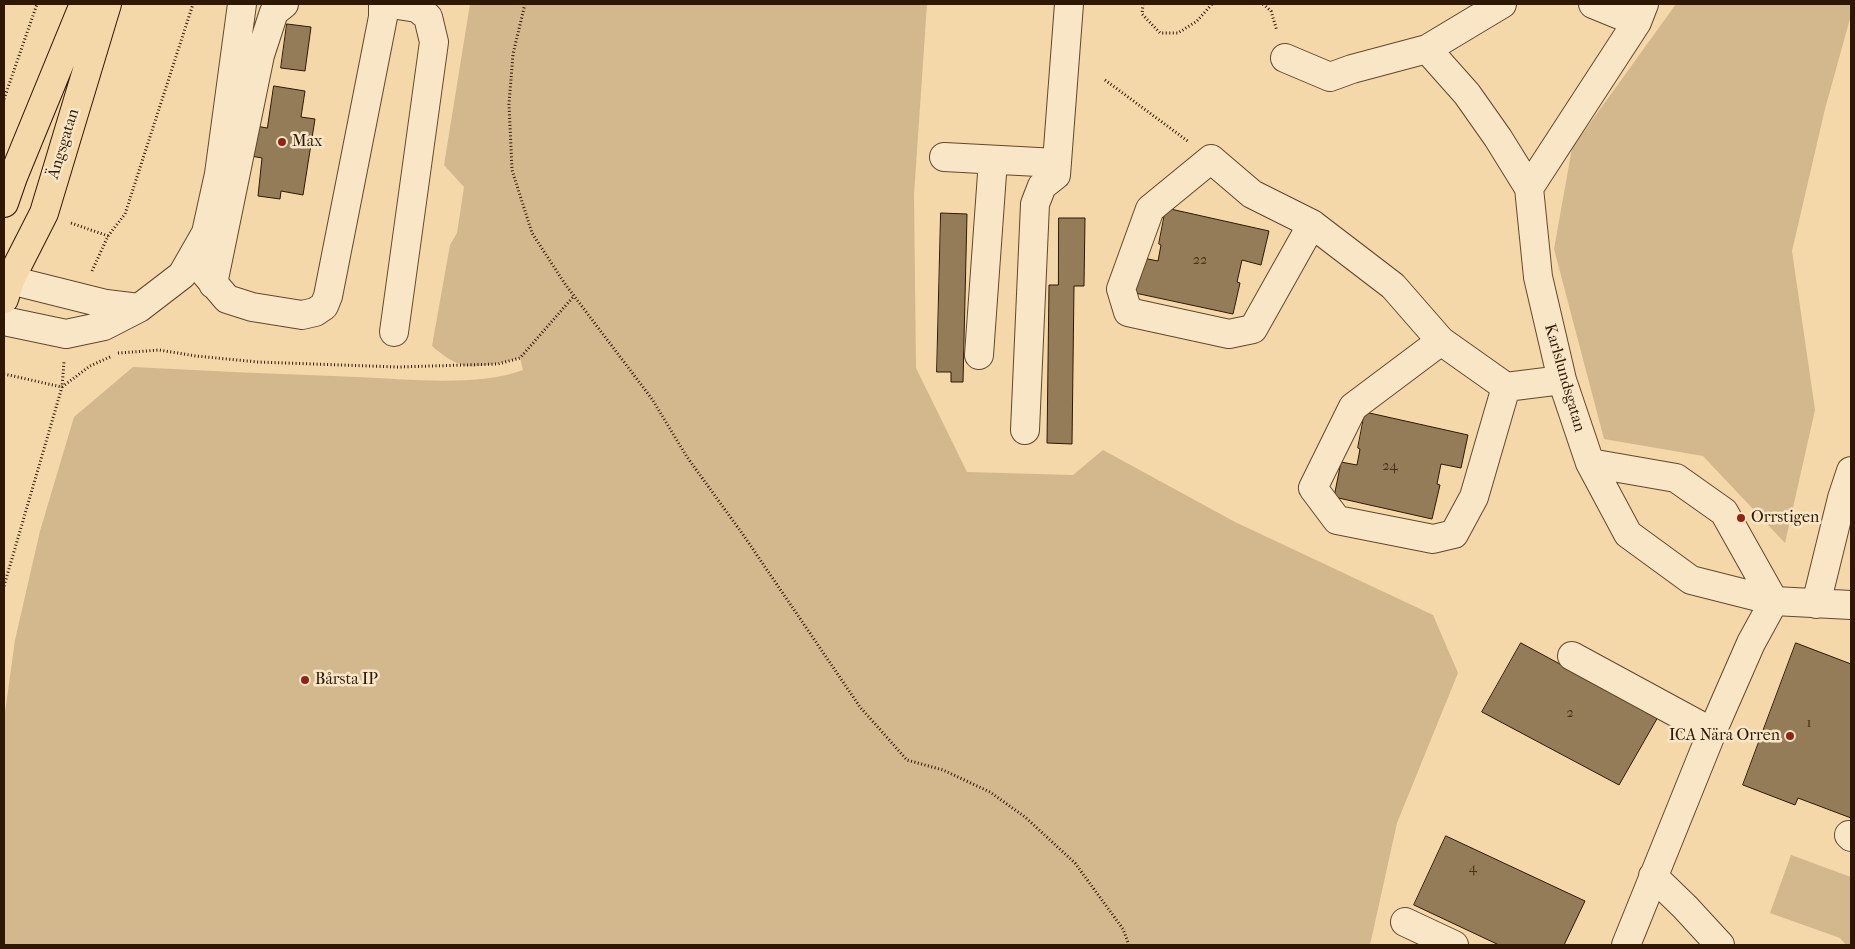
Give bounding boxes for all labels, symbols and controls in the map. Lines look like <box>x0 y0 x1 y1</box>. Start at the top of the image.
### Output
street label: Ängsgatan <box>44 107 84 181</box>
place label: Max <box>292 132 322 152</box>
marker: Max <box>276 136 288 148</box>
house number: 22 <box>1193 253 1207 269</box>
street label: Karlslundsgatan <box>1539 322 1589 434</box>
house number: 24 <box>1382 459 1398 475</box>
place label: Orrstigen <box>1751 508 1819 528</box>
marker: Orrstigen <box>1735 512 1747 524</box>
place label: Bårsta IP <box>315 670 378 690</box>
marker: Bårsta IP <box>299 674 311 686</box>
house number: 2 <box>1566 706 1574 722</box>
house number: 1 <box>1807 716 1811 732</box>
place label: ICA Nära Orren <box>1669 726 1780 746</box>
marker: ICA Nära Orren <box>1784 730 1796 742</box>
house number: 4 <box>1469 861 1477 877</box>

